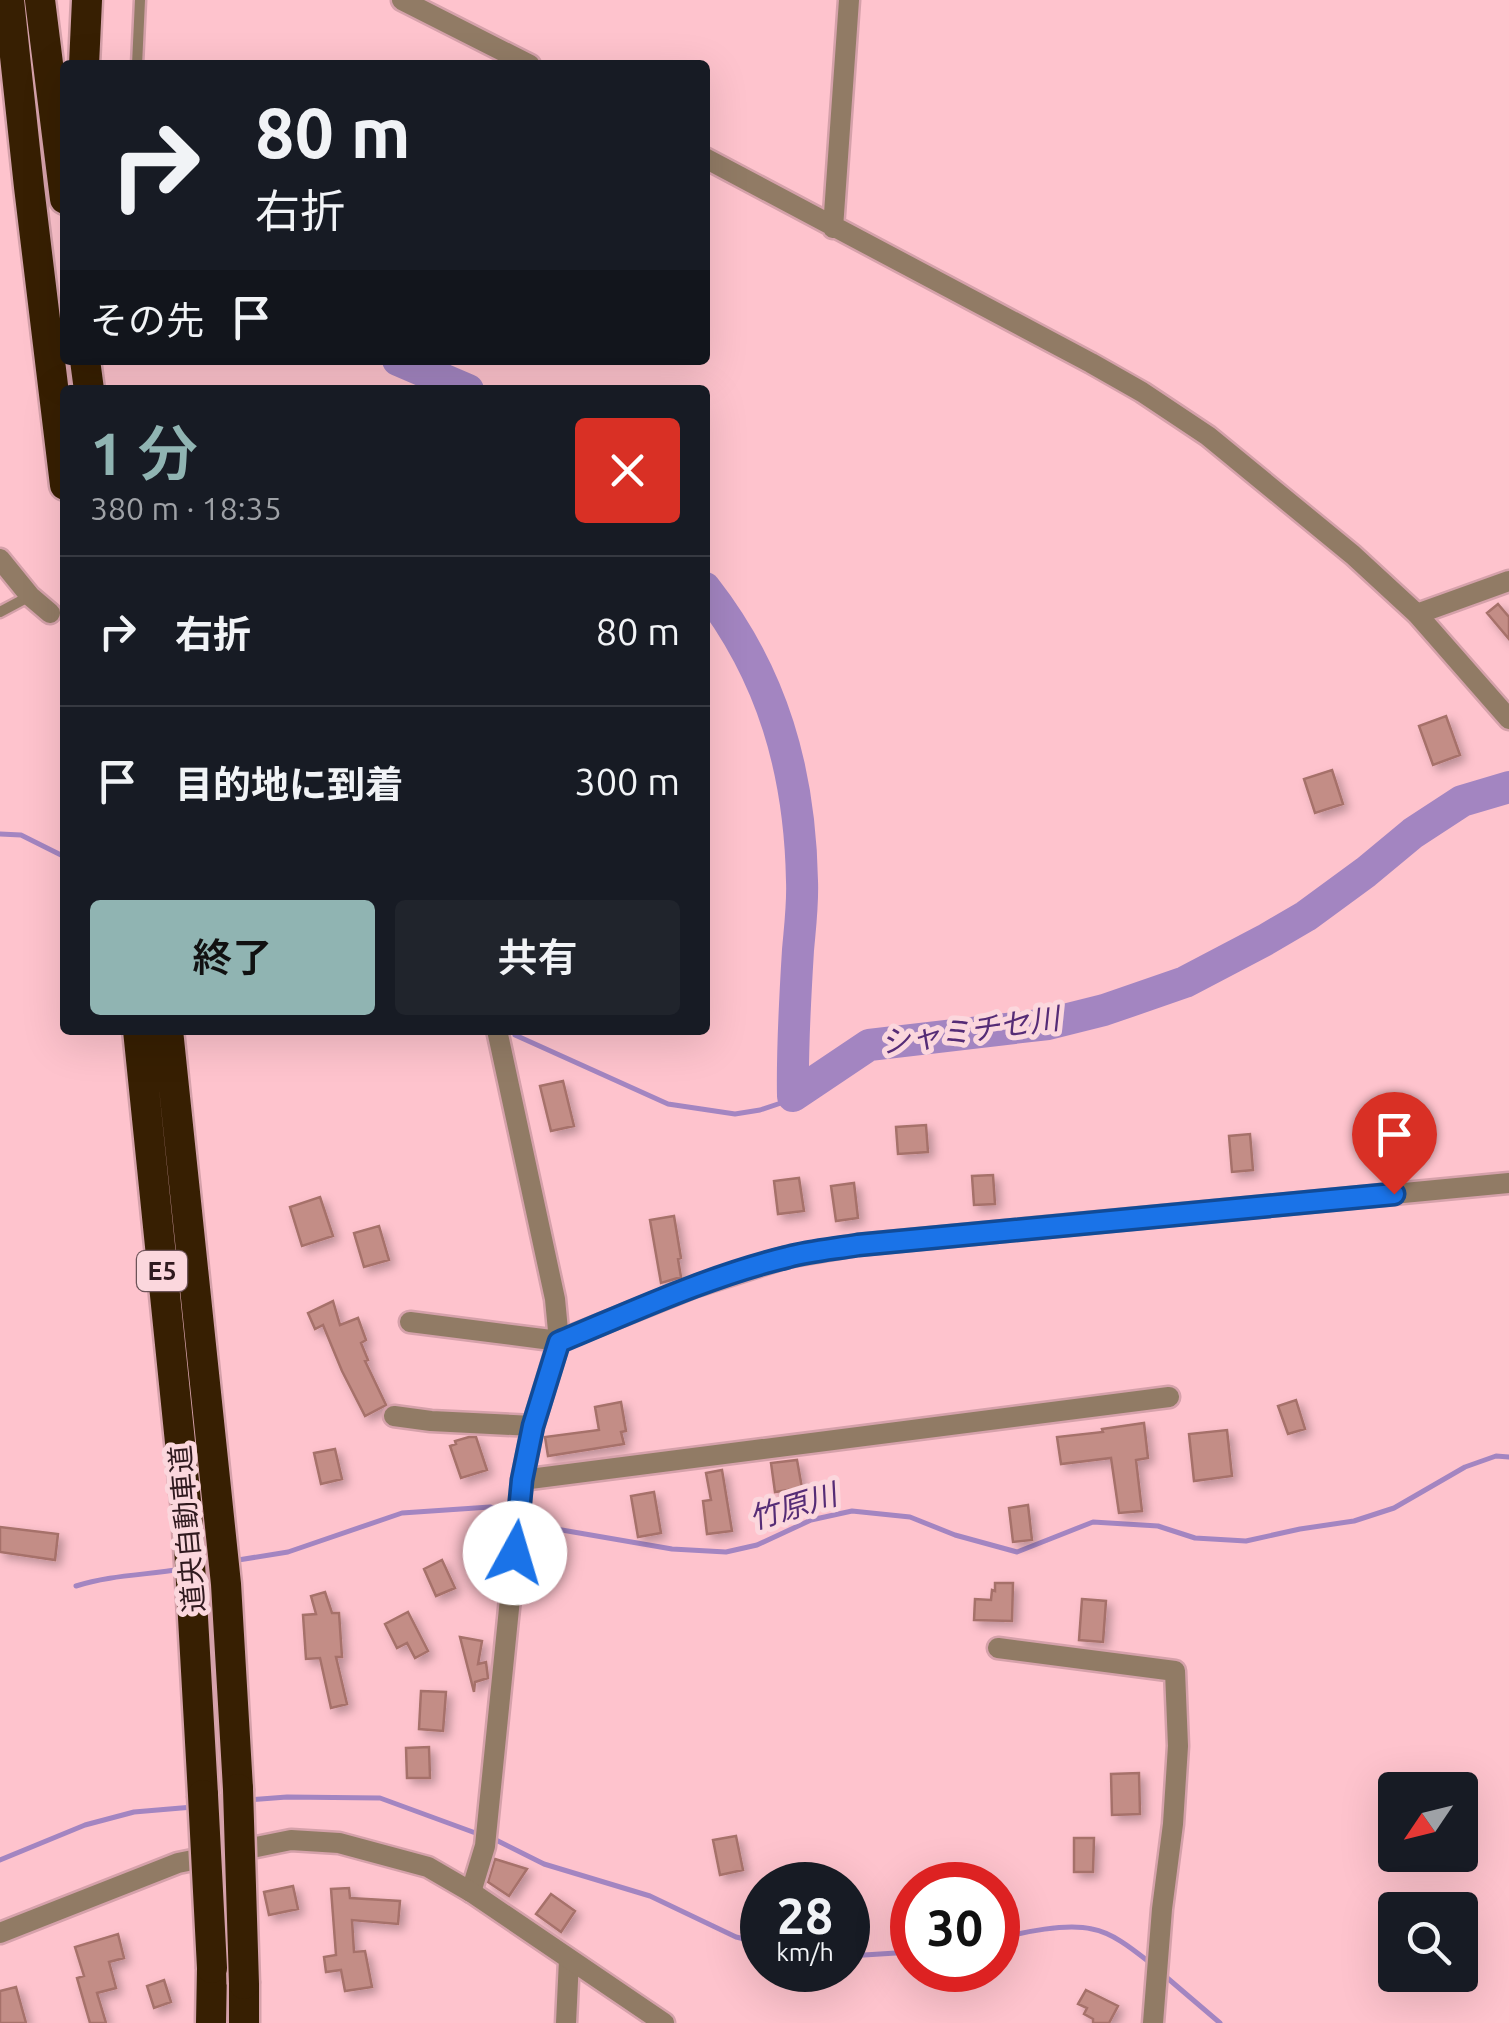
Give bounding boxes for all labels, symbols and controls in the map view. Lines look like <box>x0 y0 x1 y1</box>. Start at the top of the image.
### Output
text: 80 m <box>255 93 411 171</box>
icon: right <box>90 100 220 230</box>
text: 右折 <box>255 185 345 236</box>
icon: arrive <box>224 290 279 345</box>
text: その先 <box>90 299 204 341</box>
button: close <box>575 418 680 523</box>
text: 1 分 <box>90 419 198 486</box>
text: 380 m · 18:35 <box>90 490 282 526</box>
icon: right <box>90 604 145 659</box>
text: 80 m <box>596 610 680 652</box>
text: 右折 <box>175 613 251 655</box>
icon: arrive <box>90 754 145 809</box>
text: 300 m <box>574 760 680 802</box>
text: 目的地に到着 <box>175 763 403 805</box>
button: 終了 <box>90 900 375 1015</box>
button: 共有 <box>395 900 680 1015</box>
water label: シャミチセ川 <box>878 1000 1064 1059</box>
pin <box>1352 1092 1437 1195</box>
icon: arrive <box>1367 1107 1422 1162</box>
road number: E5 <box>137 1251 187 1291</box>
street label: 道央自動車道 <box>164 1444 209 1614</box>
water label: 竹原川 <box>745 1476 844 1535</box>
position arrow <box>463 1501 567 1605</box>
north arrow <box>1378 1772 1478 1872</box>
map controls <box>1378 1772 1478 1992</box>
speed limit sign: 30 <box>890 1862 1020 1992</box>
text: 28 <box>777 1887 833 1943</box>
button: search <box>1378 1892 1478 1992</box>
text: km/h <box>776 1938 834 1966</box>

